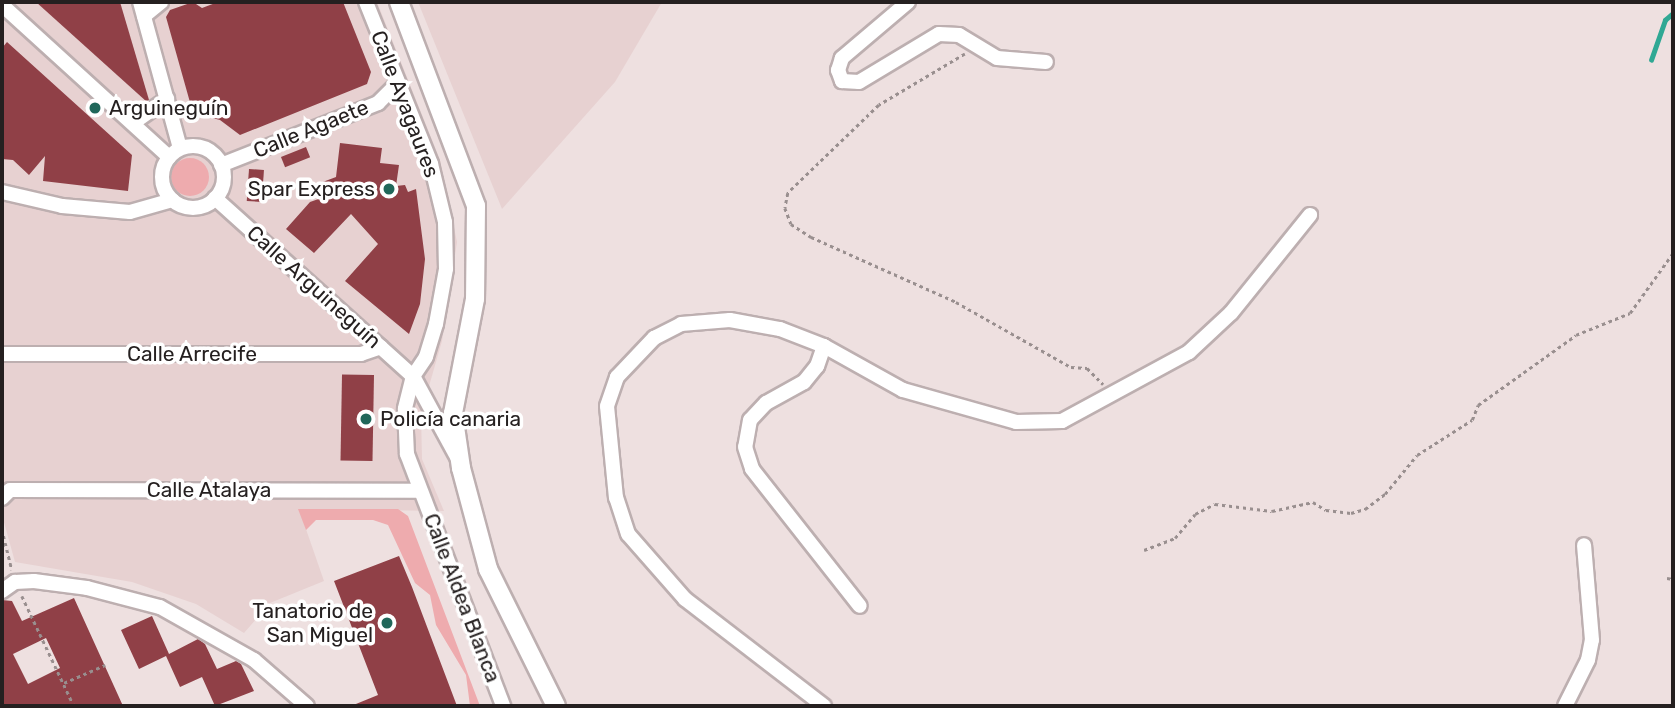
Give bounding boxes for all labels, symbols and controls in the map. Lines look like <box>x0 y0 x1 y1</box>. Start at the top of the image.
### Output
street label: Calle Ayagaures <box>365 27 445 181</box>
street label: Calle Agaete <box>250 94 372 164</box>
place label: Arguineguín <box>109 95 229 121</box>
marker: Arguineguín <box>87 100 103 116</box>
place label: Spar Express <box>247 176 375 202</box>
marker: Spar Express <box>381 181 397 197</box>
street label: Calle Arguineguín <box>242 220 386 354</box>
street label: Calle Arrecife <box>127 341 257 367</box>
place label: Policía canaria <box>380 406 521 432</box>
marker: Policía canaria <box>358 411 374 427</box>
street label: Calle Atalaya <box>146 477 272 503</box>
street label: Calle Aldea Blanca <box>418 510 506 686</box>
place label: Tanatorio de San Miguel <box>252 598 373 648</box>
marker: Tanatorio de San Miguel <box>379 615 395 631</box>

